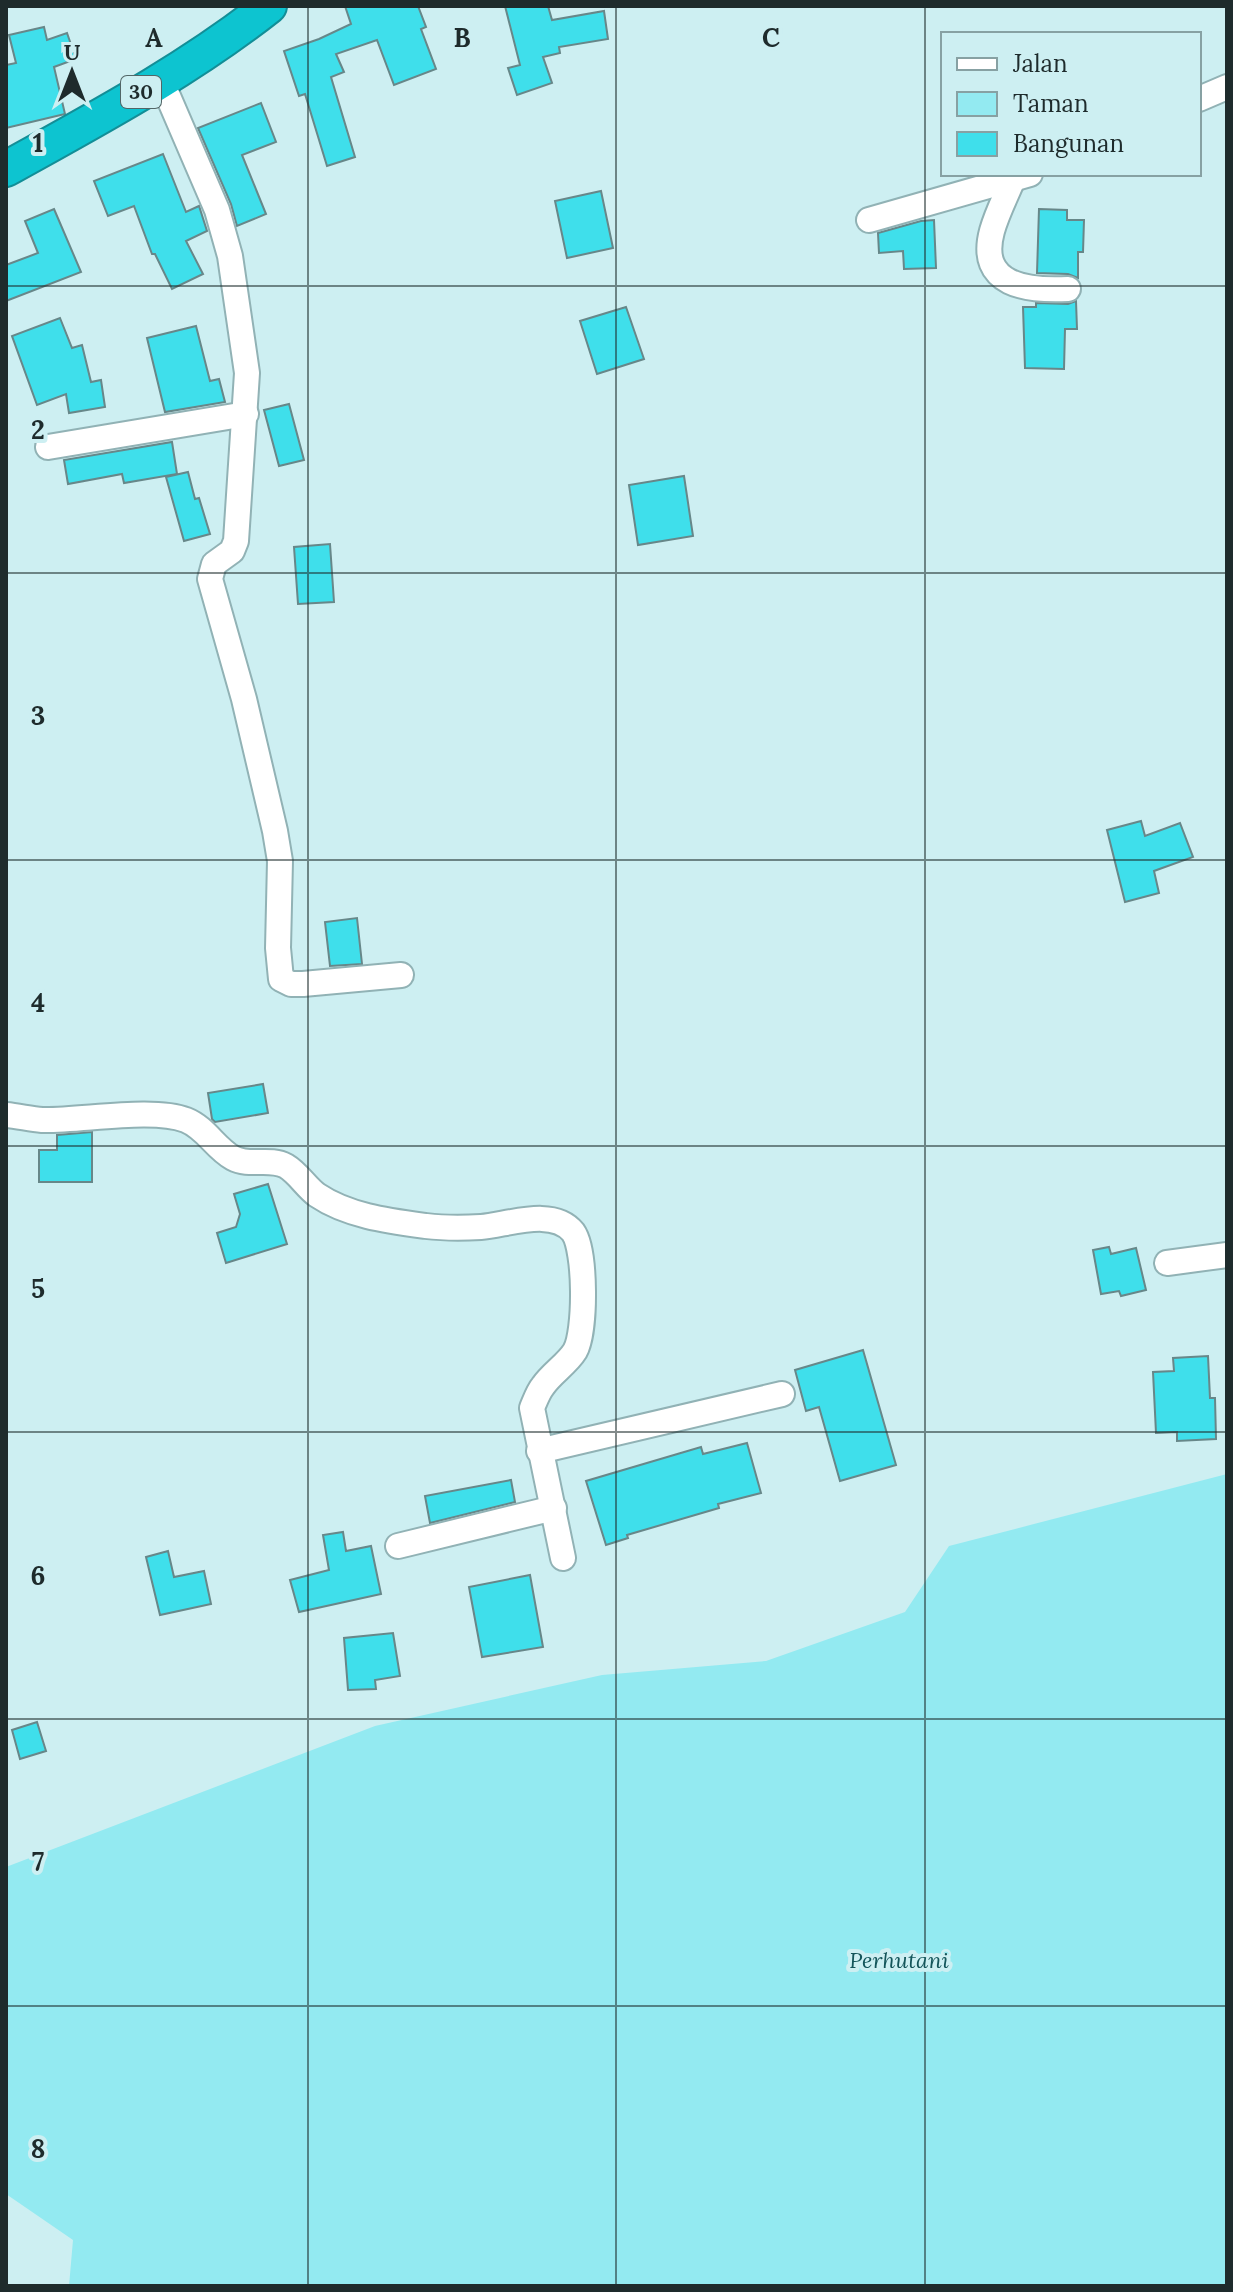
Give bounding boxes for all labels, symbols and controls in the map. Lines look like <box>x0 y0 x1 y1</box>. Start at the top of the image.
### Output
text: A <box>145 21 163 54</box>
text: B <box>453 21 471 54</box>
text: C <box>762 21 780 54</box>
north arrow <box>32 32 112 112</box>
legend <box>941 32 1201 176</box>
text: U <box>64 38 81 66</box>
text: Jalan <box>1012 48 1067 79</box>
road number: 30 <box>121 76 161 108</box>
text: Taman <box>1013 88 1089 119</box>
text: 1 <box>33 126 43 159</box>
text: Bangunan <box>1013 128 1124 159</box>
text: 2 <box>31 413 45 446</box>
text: 3 <box>31 699 45 732</box>
text: 4 <box>31 986 45 1019</box>
text: 5 <box>31 1272 45 1305</box>
text: 6 <box>31 1559 45 1592</box>
text: 7 <box>32 1845 44 1878</box>
park label: Perhutani <box>849 1946 949 1974</box>
text: 8 <box>31 2132 45 2165</box>

